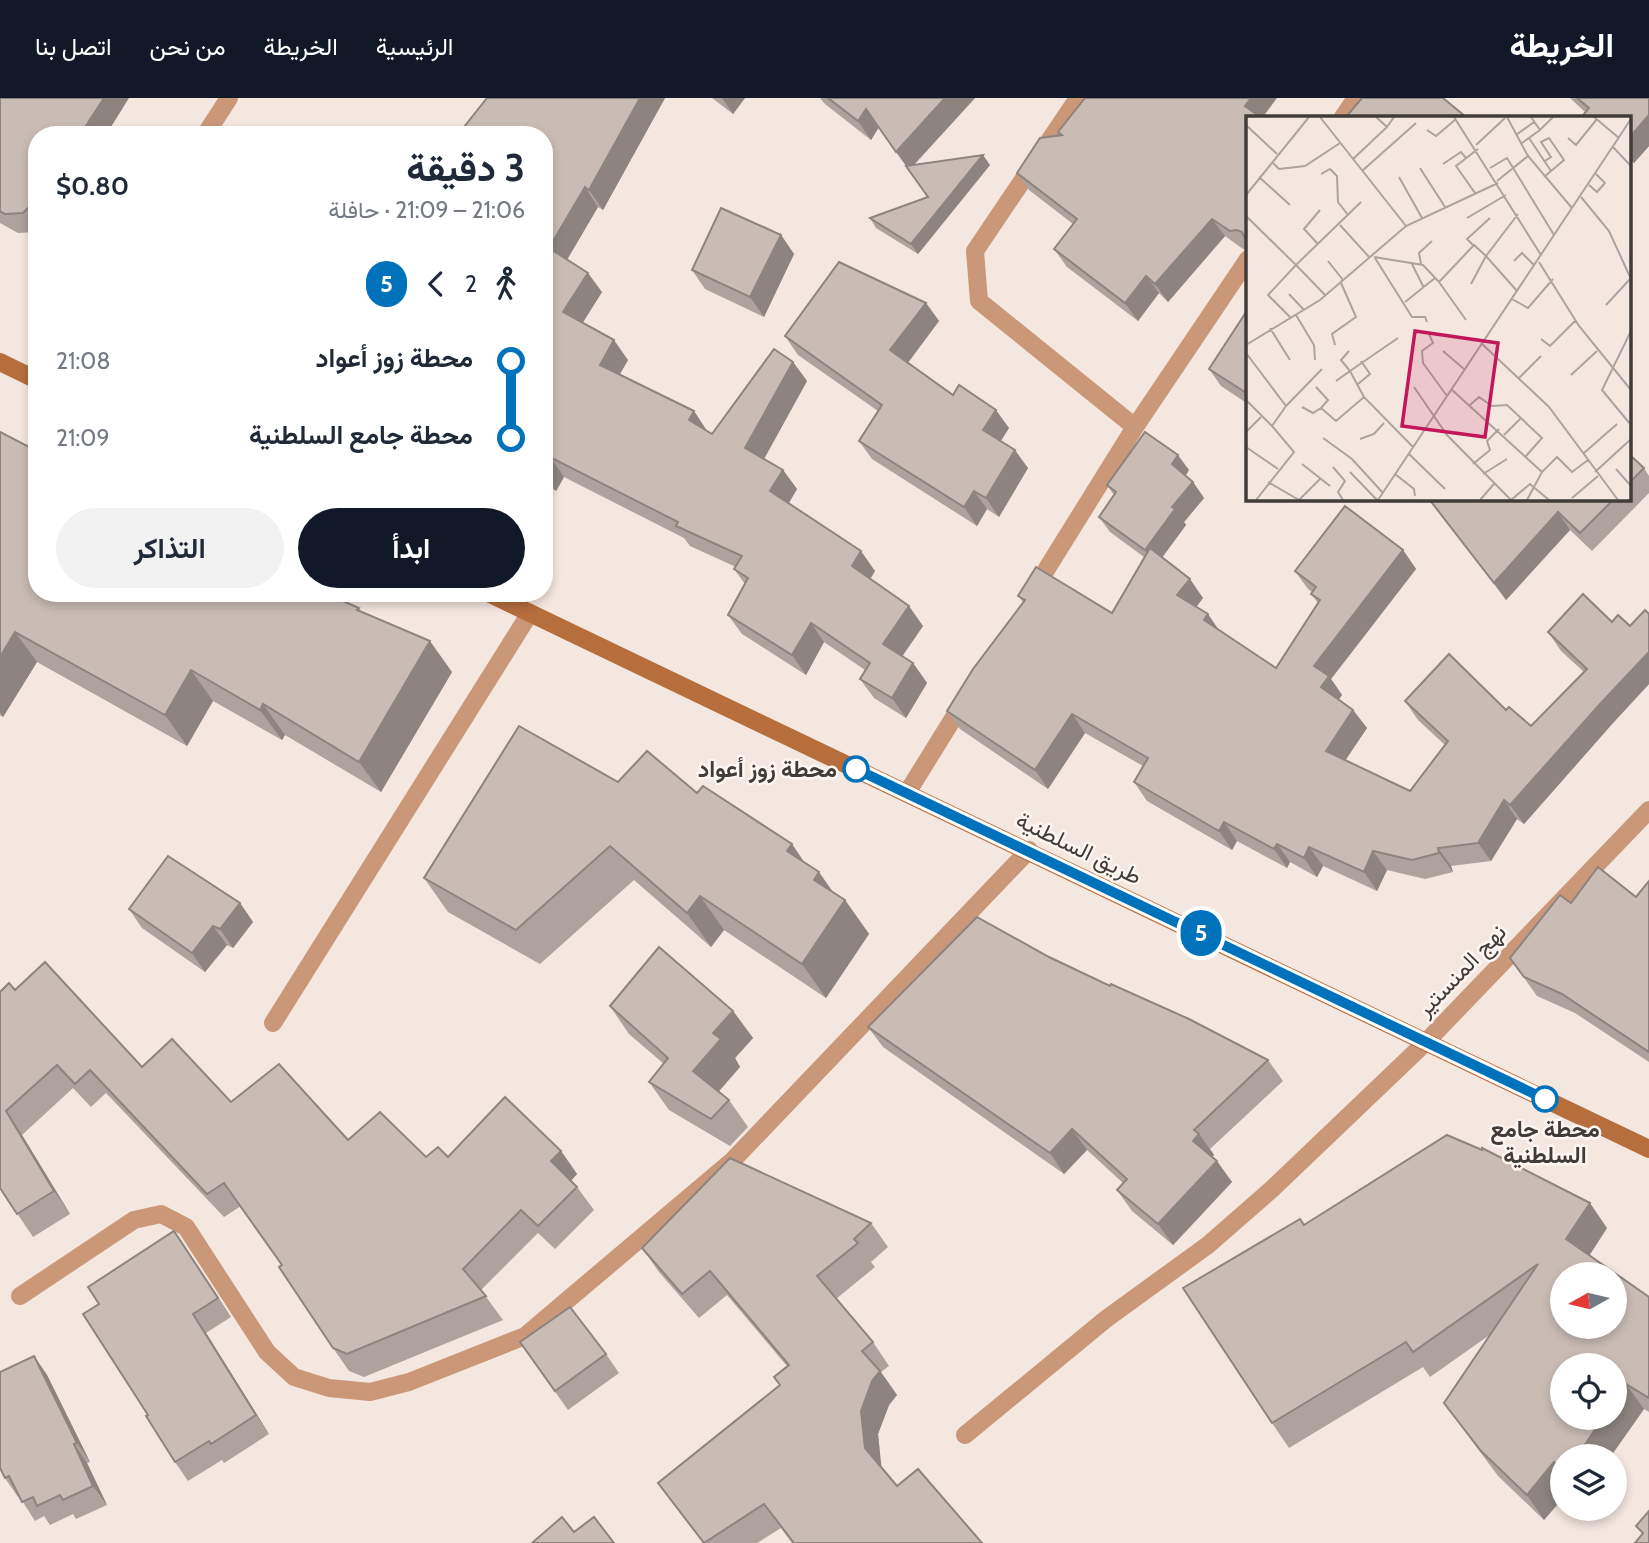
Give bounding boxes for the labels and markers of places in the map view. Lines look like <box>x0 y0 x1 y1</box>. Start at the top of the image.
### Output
place label: محطة زوز أعواد <box>698 755 837 784</box>
marker: محطة زوز أعواد <box>843 756 869 782</box>
marker: محطة جامع السلطنية <box>1532 1086 1558 1112</box>
place label: محطة جامع السلطنية <box>1490 1115 1600 1169</box>

